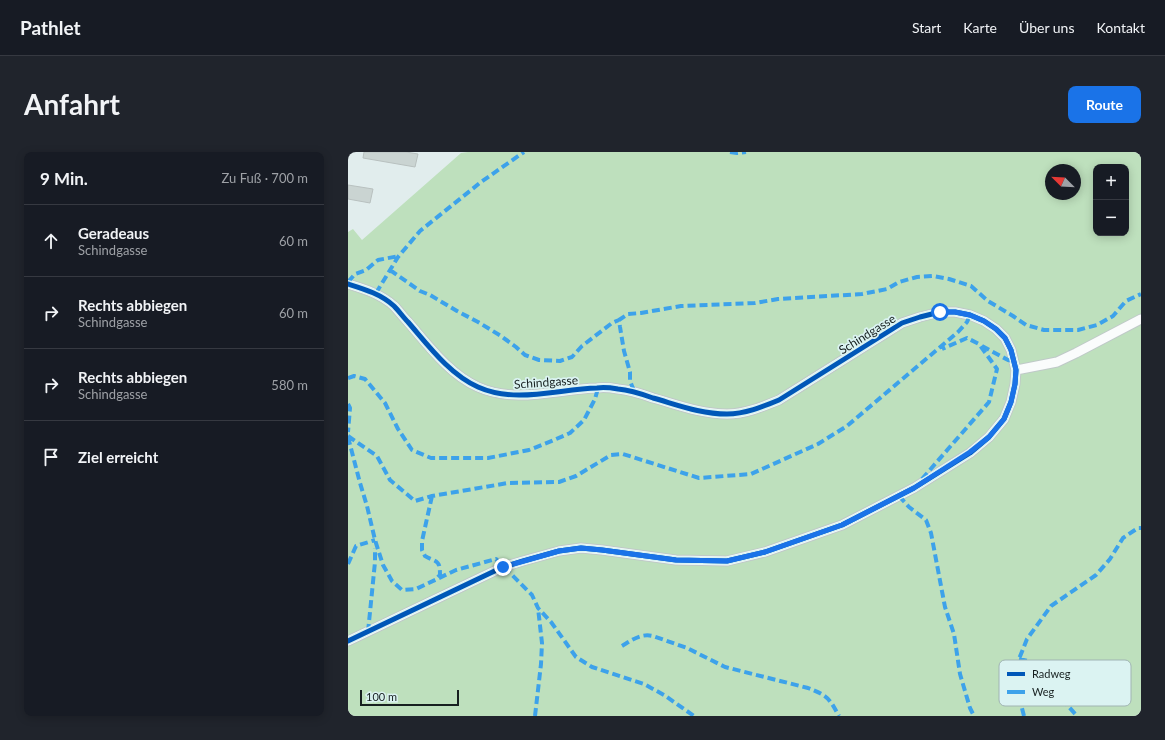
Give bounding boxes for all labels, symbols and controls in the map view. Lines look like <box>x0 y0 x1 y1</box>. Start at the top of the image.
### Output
text: Pathlet <box>20 16 81 39</box>
text: Start <box>912 19 941 36</box>
text: Karte <box>963 19 997 36</box>
text: Über uns <box>1019 19 1074 36</box>
text: Kontakt <box>1096 19 1145 36</box>
button: Route <box>1068 86 1141 123</box>
text: Anfahrt <box>24 87 120 121</box>
north arrow <box>1045 164 1081 200</box>
map controls <box>1093 164 1129 236</box>
button: + <box>1093 164 1129 200</box>
text: 9 Min. <box>40 168 88 189</box>
text: Zu Fuß · 700 m <box>222 170 308 186</box>
button: − <box>1093 200 1129 236</box>
text: Geradeaus <box>78 224 149 242</box>
icon: ahead <box>40 230 62 252</box>
text: 60 m <box>279 233 308 249</box>
text: Schindgasse <box>78 242 147 258</box>
text: Rechts abbiegen <box>78 296 187 314</box>
icon: right <box>40 302 62 324</box>
route start <box>931 303 949 321</box>
text: 60 m <box>279 305 308 321</box>
street label: Schindgasse <box>836 311 898 357</box>
text: Schindgasse <box>78 314 147 330</box>
text: Rechts abbiegen <box>78 368 187 386</box>
street label: Schindgasse <box>513 372 579 392</box>
icon: right <box>40 374 62 396</box>
text: 580 m <box>271 377 308 393</box>
text: Schindgasse <box>78 386 147 402</box>
icon: arrive <box>40 446 62 468</box>
text: Ziel erreicht <box>78 448 158 466</box>
route end <box>494 558 512 576</box>
legend <box>999 660 1131 706</box>
text: Radweg <box>1032 667 1071 680</box>
text: Weg <box>1032 685 1055 698</box>
scale bar <box>360 688 459 707</box>
text: 100 m <box>366 690 397 703</box>

